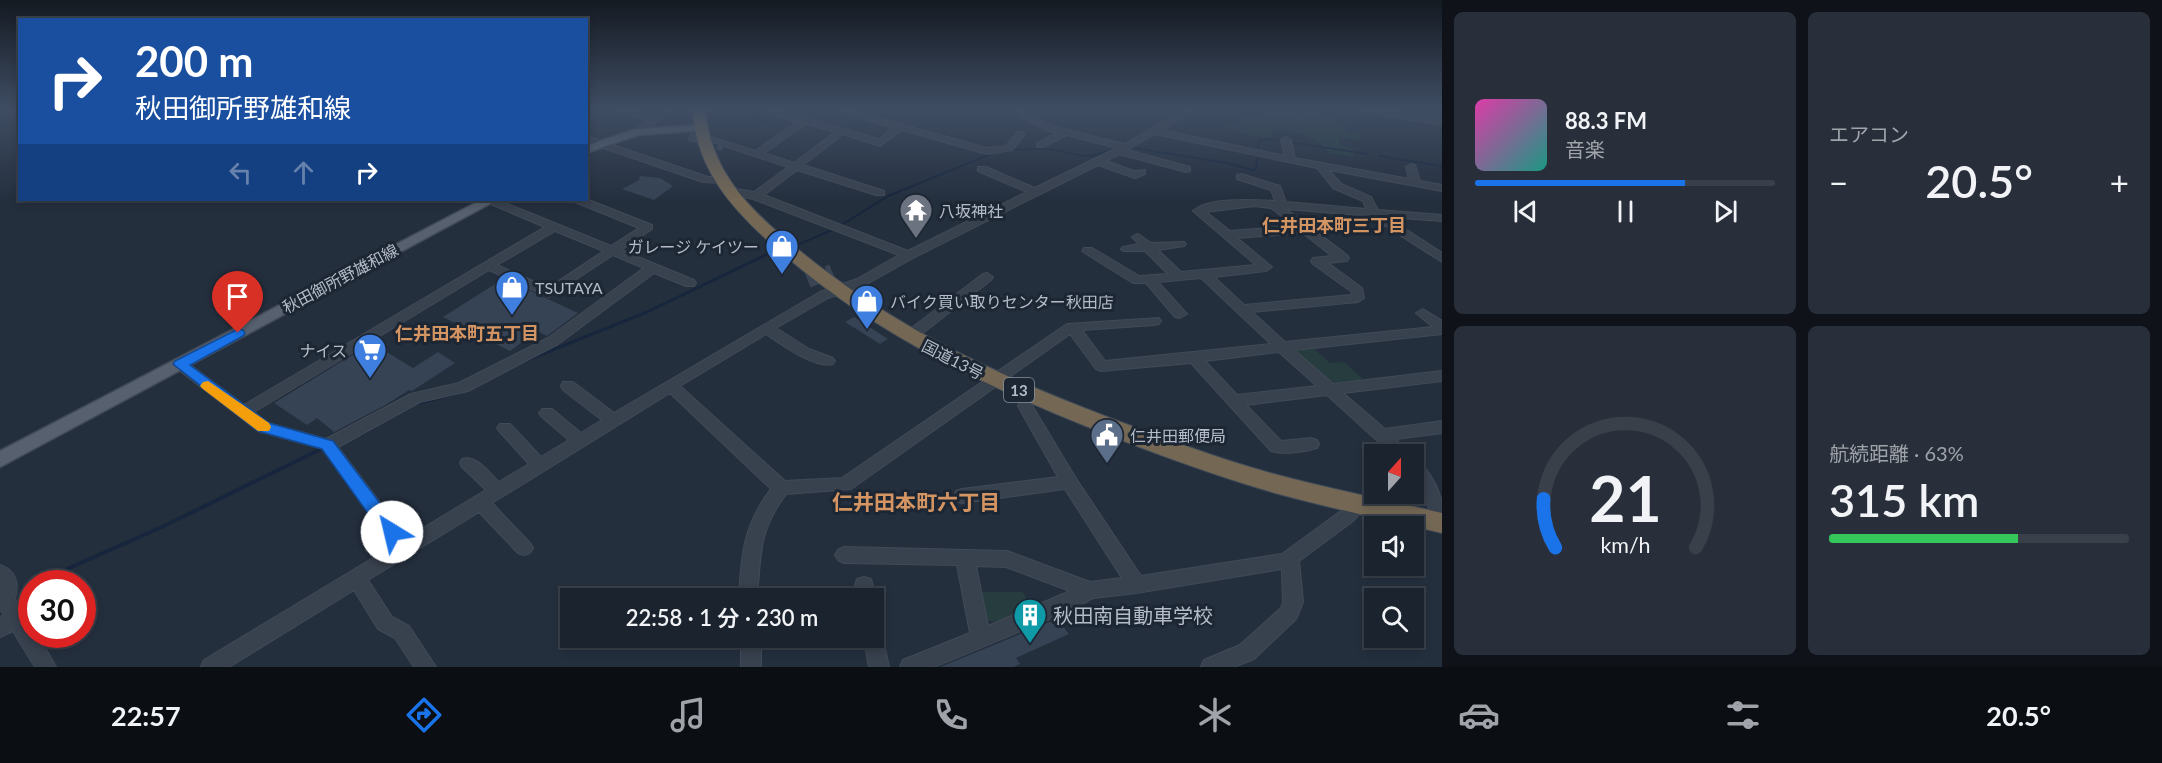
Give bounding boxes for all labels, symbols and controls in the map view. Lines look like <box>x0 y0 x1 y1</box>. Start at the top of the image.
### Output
text: 200 m <box>135 36 253 86</box>
icon: right <box>36 42 114 120</box>
text: 秋田御所野雄和線 <box>135 91 351 124</box>
text: 88.3 FM <box>1565 107 1647 134</box>
text: エアコン <box>1829 122 1909 146</box>
text: 音楽 <box>1565 137 1605 161</box>
text: 20.5° <box>1925 154 2033 208</box>
icon: left <box>224 156 257 189</box>
icon: ahead <box>287 156 320 189</box>
icon: right <box>350 156 383 189</box>
text: − <box>1829 162 1848 202</box>
text: + <box>2110 162 2129 202</box>
temple icon: 八坂神社 <box>898 192 934 239</box>
icon: previous <box>1509 195 1542 228</box>
icon: pause <box>1609 195 1642 228</box>
icon: next <box>1709 195 1742 228</box>
place label: 八坂神社 <box>939 201 1003 220</box>
district label: 仁井田本町三丁目 <box>1262 214 1406 236</box>
shop icon: ガレージ ケイツー <box>764 228 800 275</box>
place label: ガレージ ケイツー <box>628 237 759 256</box>
street label: 秋田御所野雄和線 <box>279 240 401 316</box>
shop icon: TSUTAYA <box>494 269 530 316</box>
pin <box>212 271 263 333</box>
place label: TSUTAYA <box>535 278 603 297</box>
icon: arrive <box>221 280 254 313</box>
shop icon: バイク買い取りセンター秋田店 <box>849 283 885 330</box>
place label: バイク買い取りセンター秋田店 <box>890 292 1114 311</box>
district label: 仁井田本町五丁目 <box>395 322 539 344</box>
supermarket icon: ナイス <box>352 332 388 379</box>
street label: 国道13号 <box>919 335 987 383</box>
place label: ナイス <box>299 341 347 360</box>
road number: 13 <box>1004 378 1034 402</box>
public building icon: 仁井田郵便局 <box>1089 417 1125 464</box>
place label: 仁井田郵便局 <box>1130 426 1226 445</box>
text: 航続距離 · 63% <box>1829 441 1964 465</box>
north arrow <box>1364 444 1424 504</box>
map controls <box>1364 444 1424 648</box>
text: 21 <box>1589 460 1661 535</box>
text: 315 km <box>1829 473 1979 527</box>
district label: 仁井田本町六丁目 <box>832 489 1000 514</box>
position arrow <box>360 500 424 564</box>
button: sound <box>1364 516 1424 576</box>
text: km/h <box>1600 532 1650 558</box>
speed limit sign: 30 <box>18 570 96 648</box>
button: search <box>1364 588 1424 648</box>
building icon: 秋田南自動車学校 <box>1012 597 1048 644</box>
place label: 秋田南自動車学校 <box>1053 603 1213 627</box>
text: 22:58 · 1 分 · 230 m <box>626 604 818 631</box>
icon: directions <box>403 694 445 736</box>
icon: music <box>667 694 709 736</box>
icon: phone <box>930 694 972 736</box>
icon: climate <box>1194 694 1236 736</box>
icon: car <box>1458 694 1500 736</box>
icon: filters <box>1722 694 1764 736</box>
text: 22:57 <box>111 699 181 732</box>
text: 20.5° <box>1986 699 2051 732</box>

